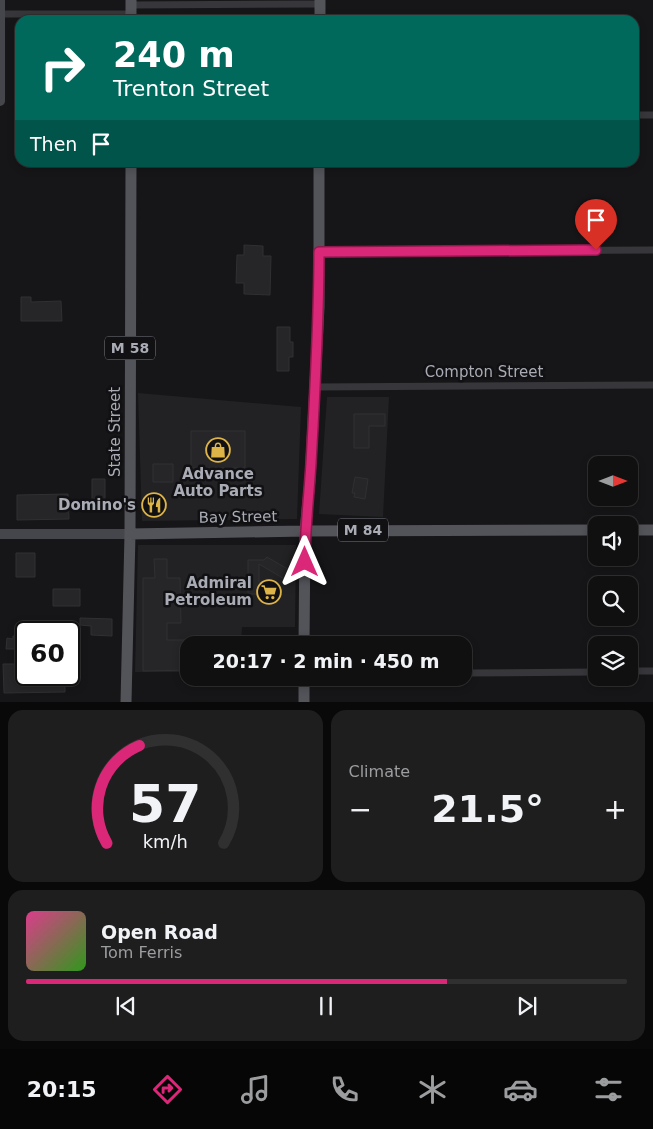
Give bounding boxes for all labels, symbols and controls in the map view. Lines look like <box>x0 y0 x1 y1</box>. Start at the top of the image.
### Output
icon: right <box>30 35 95 100</box>
text: 240 m <box>113 35 235 75</box>
text: Trenton Street <box>113 76 269 101</box>
icon: arrive <box>87 130 115 158</box>
text: Then <box>30 133 77 155</box>
pin <box>575 199 617 250</box>
icon: arrive <box>582 206 610 234</box>
road number: M 58 <box>105 336 155 359</box>
street label: Compton Street <box>425 363 543 381</box>
street label: State Street <box>106 387 124 477</box>
shop icon: Advance Auto Parts <box>205 437 231 463</box>
north arrow <box>588 456 638 506</box>
map controls <box>588 456 638 686</box>
place label: Advance Auto Parts <box>173 465 263 500</box>
restaurant icon: Domino's <box>141 492 167 518</box>
place label: Domino's <box>58 496 136 514</box>
street label: Bay Street <box>198 507 278 527</box>
button: sound <box>588 516 638 566</box>
road number: M 84 <box>338 518 388 542</box>
position arrow <box>278 535 330 587</box>
place label: Admiral Petroleum <box>164 574 252 609</box>
button: search <box>588 576 638 626</box>
supermarket icon: Admiral Petroleum <box>256 579 282 605</box>
speed limit sign: 60 <box>15 621 80 686</box>
button: layers <box>588 636 638 686</box>
text: 20:17 · 2 min · 450 m <box>212 650 440 672</box>
text: Climate <box>349 762 410 781</box>
text: 57 <box>129 774 201 834</box>
text: 21.5° <box>431 787 544 831</box>
text: − <box>349 793 372 826</box>
text: + <box>604 793 627 826</box>
text: km/h <box>143 831 188 852</box>
text: Open Road <box>101 921 218 943</box>
text: Tom Ferris <box>101 943 182 962</box>
icon: previous <box>112 992 140 1020</box>
icon: pause <box>312 992 340 1020</box>
icon: next <box>513 992 541 1020</box>
icon: directions <box>150 1072 185 1107</box>
icon: music <box>238 1072 273 1107</box>
icon: phone <box>327 1072 362 1107</box>
icon: climate <box>415 1072 450 1107</box>
icon: car <box>503 1072 538 1107</box>
icon: filters <box>591 1072 626 1107</box>
text: 20:15 <box>27 1077 97 1102</box>

